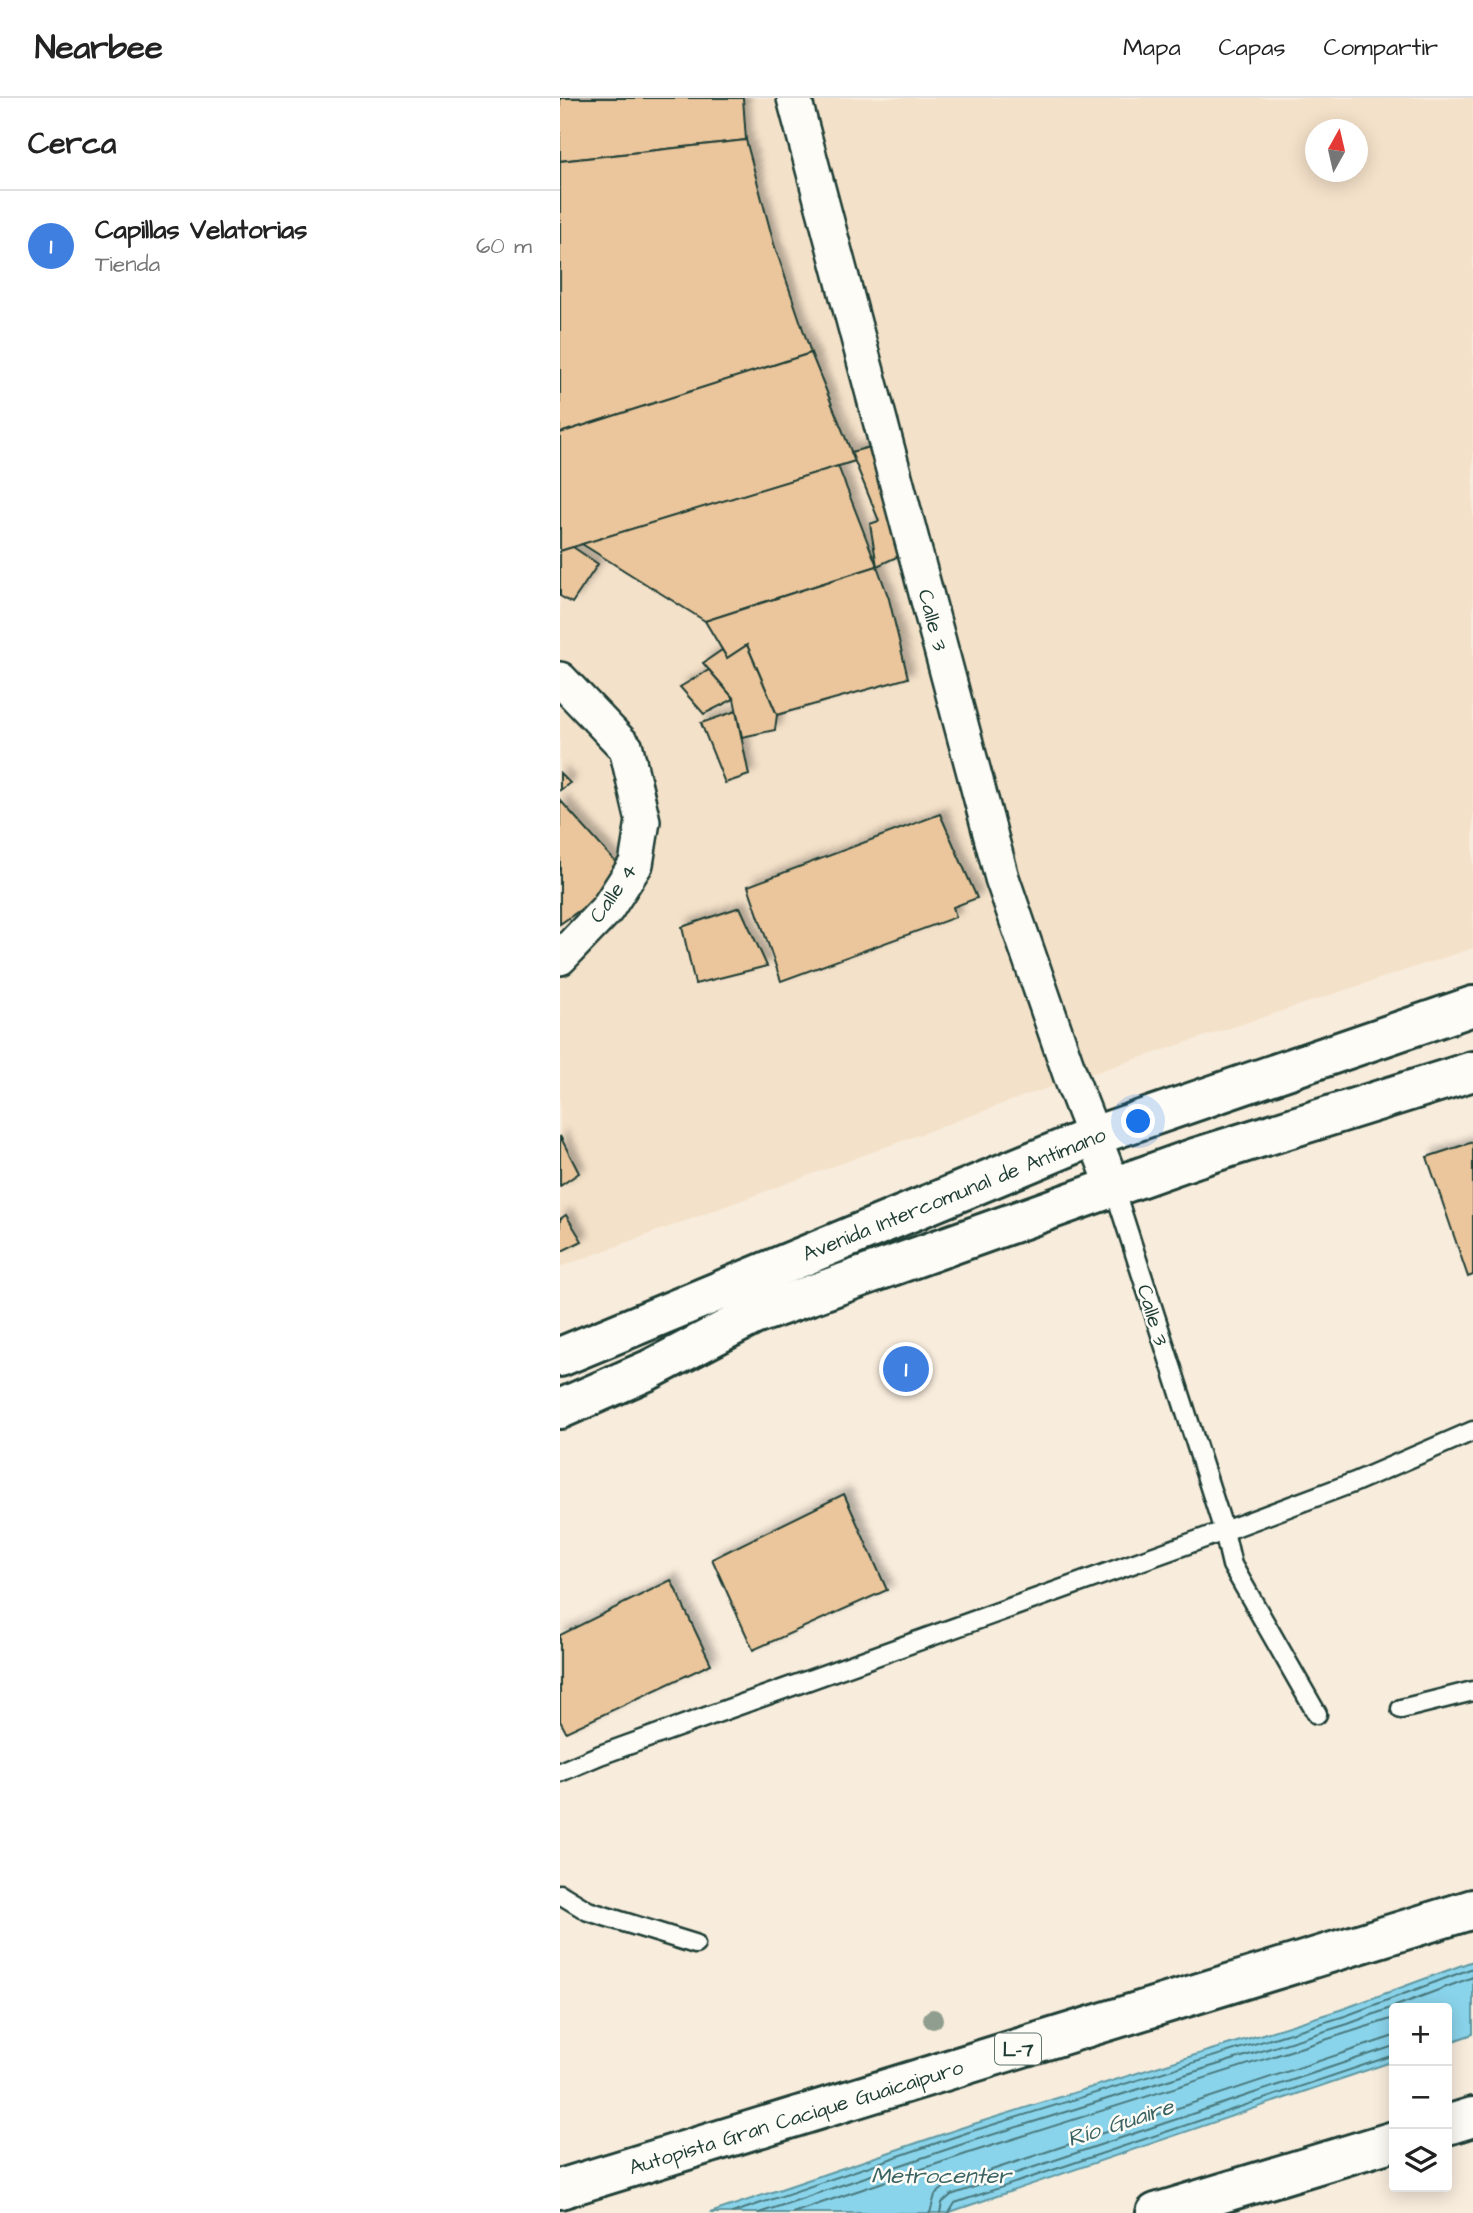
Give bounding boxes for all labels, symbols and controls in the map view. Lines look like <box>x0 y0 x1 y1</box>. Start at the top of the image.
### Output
text: Nearbee <box>35 25 163 71</box>
text: Mapa <box>1123 31 1181 65</box>
text: Capas <box>1219 31 1285 65</box>
text: Compartir <box>1323 31 1438 65</box>
north arrow <box>1305 119 1368 182</box>
text: Cerca <box>28 123 116 165</box>
text: Capillas Velatorias <box>95 212 307 248</box>
text: 1 <box>50 230 52 262</box>
text: 60 m <box>476 230 532 262</box>
text: Tienda <box>95 248 160 280</box>
street label: Calle 3 <box>910 586 955 654</box>
street label: Calle 4 <box>583 858 644 929</box>
your location <box>1121 1104 1155 1138</box>
street label: Avenida Intercomunal de Antímano <box>798 1120 1110 1269</box>
street label: Calle 3 <box>1130 1281 1176 1350</box>
pin: 1 <box>883 1343 929 1395</box>
map controls <box>1389 2003 1452 2192</box>
button: + <box>1389 2003 1452 2066</box>
road number: L-7 <box>995 2034 1041 2064</box>
street label: Autopista Gran Cacique Guaicaipuro <box>625 2053 967 2183</box>
button: − <box>1389 2066 1452 2129</box>
water label: Río Guaire <box>1063 2090 1179 2155</box>
button: layers <box>1389 2129 1452 2192</box>
water label: Metrocenter <box>871 2160 1013 2192</box>

